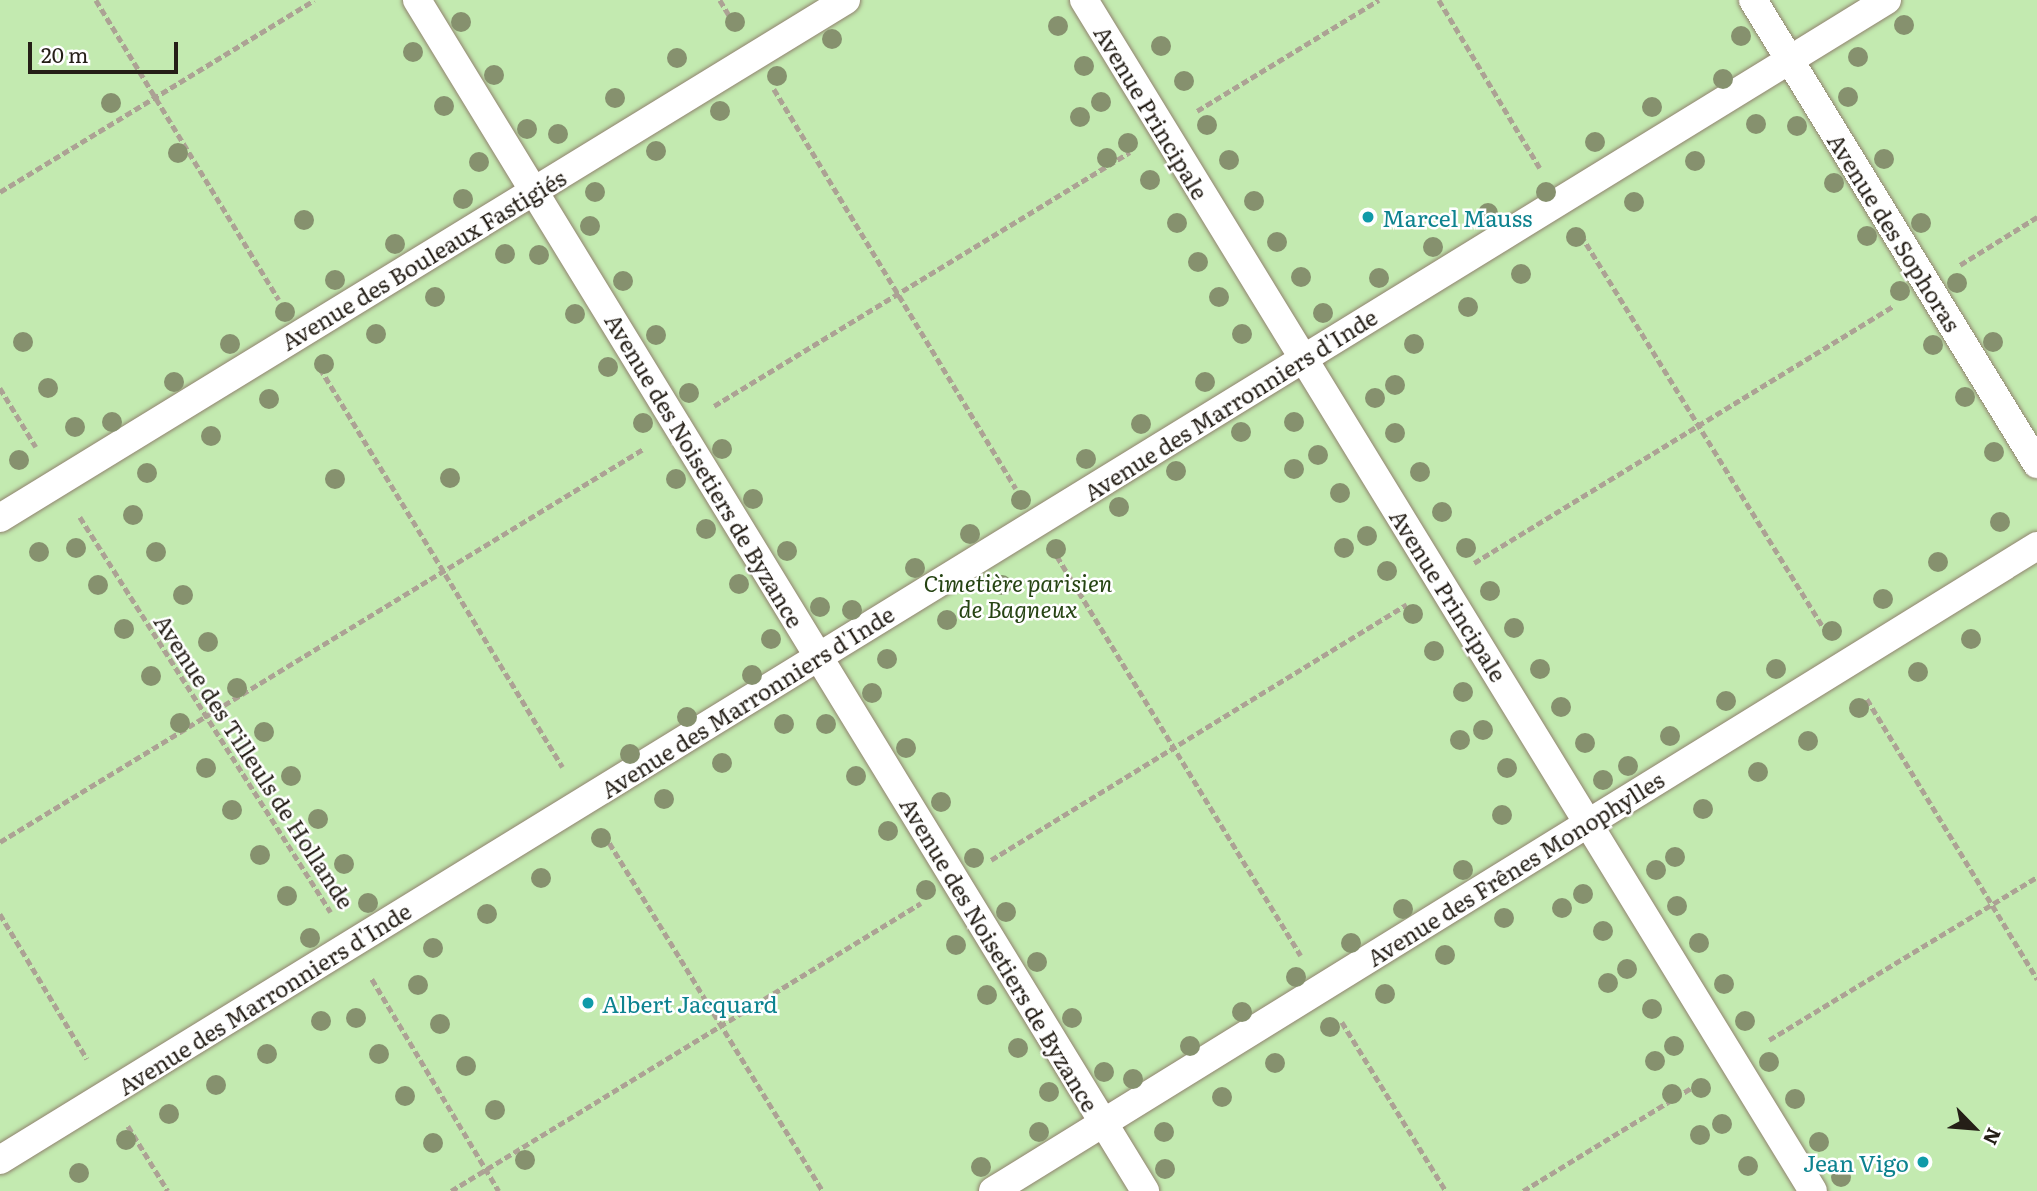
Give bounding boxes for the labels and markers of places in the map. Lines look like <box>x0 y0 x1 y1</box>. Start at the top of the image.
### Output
place label: Marcel Mauss <box>1382 203 1532 231</box>
marker: Marcel Mauss <box>1360 209 1376 225</box>
place label: Albert Jacquard <box>602 989 778 1017</box>
marker: Albert Jacquard <box>580 995 596 1011</box>
place label: Jean Vigo <box>1803 1148 1909 1176</box>
marker: Jean Vigo <box>1915 1154 1931 1170</box>

